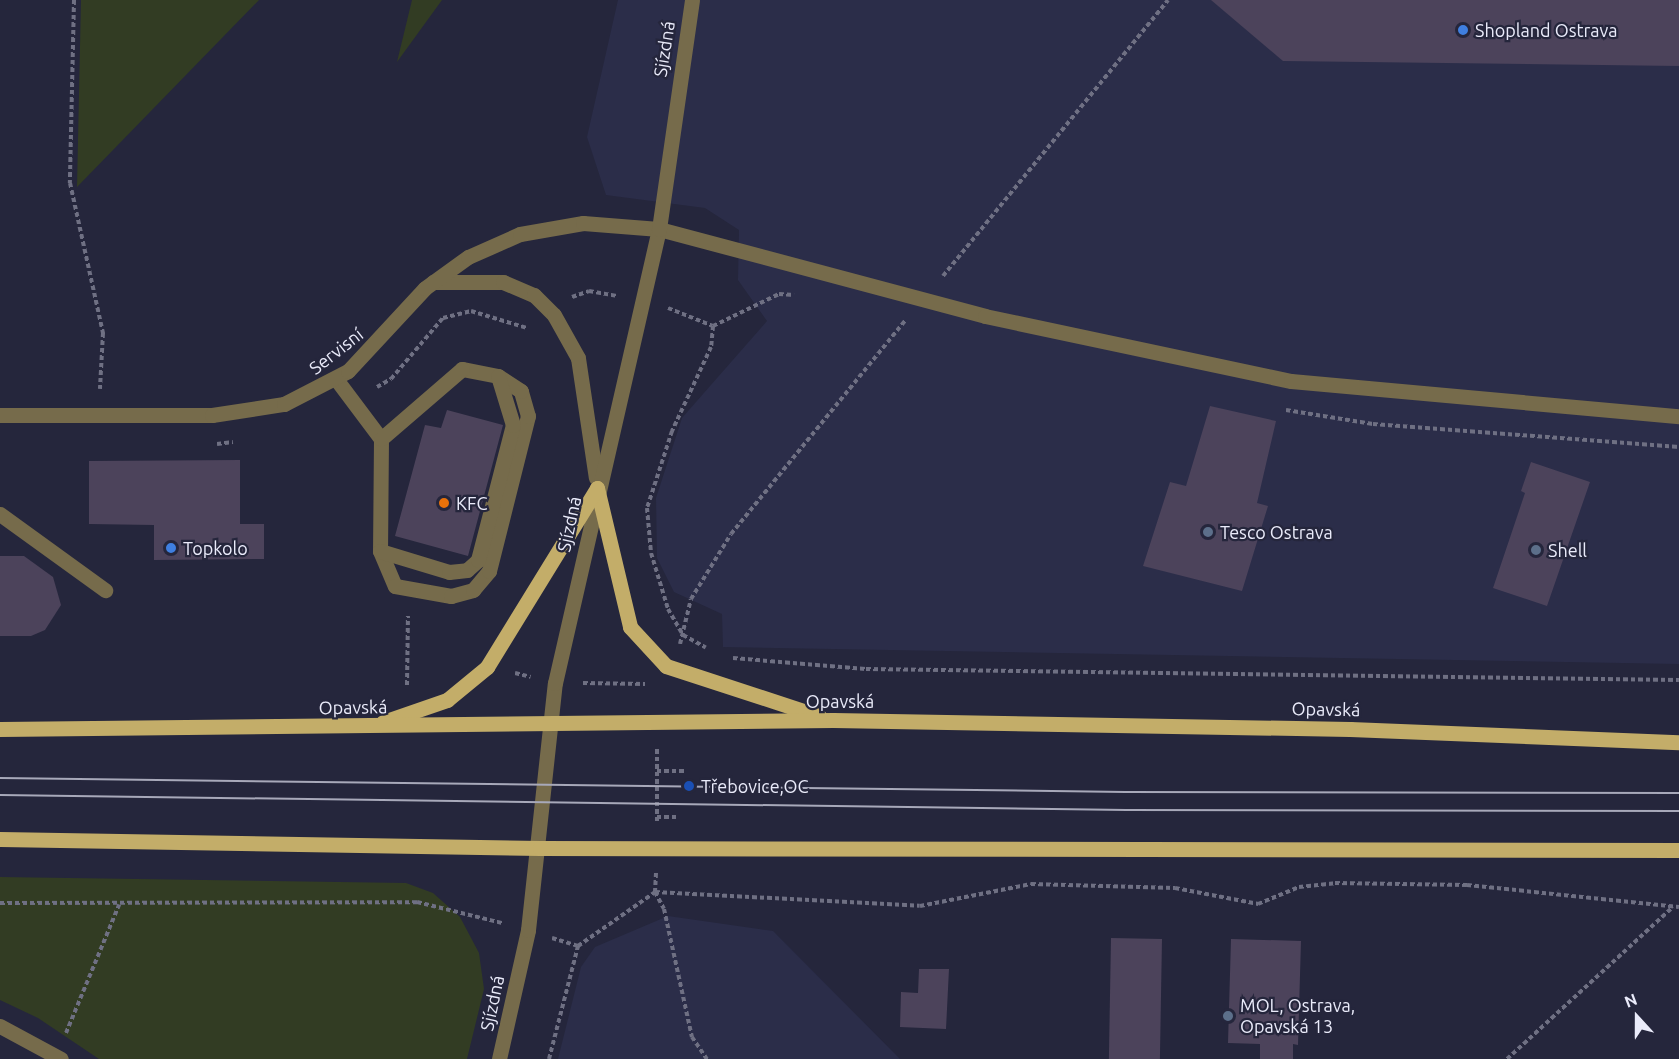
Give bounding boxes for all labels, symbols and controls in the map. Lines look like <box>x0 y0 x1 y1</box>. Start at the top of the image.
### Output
street label: Sjízdná <box>649 19 679 79</box>
place label: Shopland Ostrava <box>1475 19 1618 41</box>
marker: Shopland Ostrava <box>1456 23 1470 37</box>
street label: Servisní <box>305 323 367 379</box>
place label: KFC <box>456 492 487 514</box>
street label: Sjízdná <box>553 494 585 554</box>
marker: KFC <box>437 496 451 510</box>
place label: Tesco Ostrava <box>1220 521 1333 543</box>
marker: Tesco Ostrava <box>1201 525 1215 539</box>
place label: Topkolo <box>183 537 248 559</box>
place label: Shell <box>1548 539 1587 561</box>
marker: Topkolo <box>164 541 178 555</box>
marker: Shell <box>1529 543 1543 557</box>
street label: Opavská <box>806 690 874 712</box>
street label: Opavská <box>318 696 388 718</box>
street label: Opavská <box>1291 698 1361 720</box>
place label: Třebovice,OC <box>701 775 809 797</box>
marker: Třebovice,OC <box>682 779 696 793</box>
street label: Sjízdná <box>476 973 508 1033</box>
north arrow <box>1607 987 1667 1047</box>
text: N <box>1622 990 1639 1011</box>
place label: MOL, Ostrava, Opavská 13 <box>1240 995 1355 1038</box>
marker: MOL, Ostrava, Opavská 13 <box>1221 1009 1235 1023</box>

